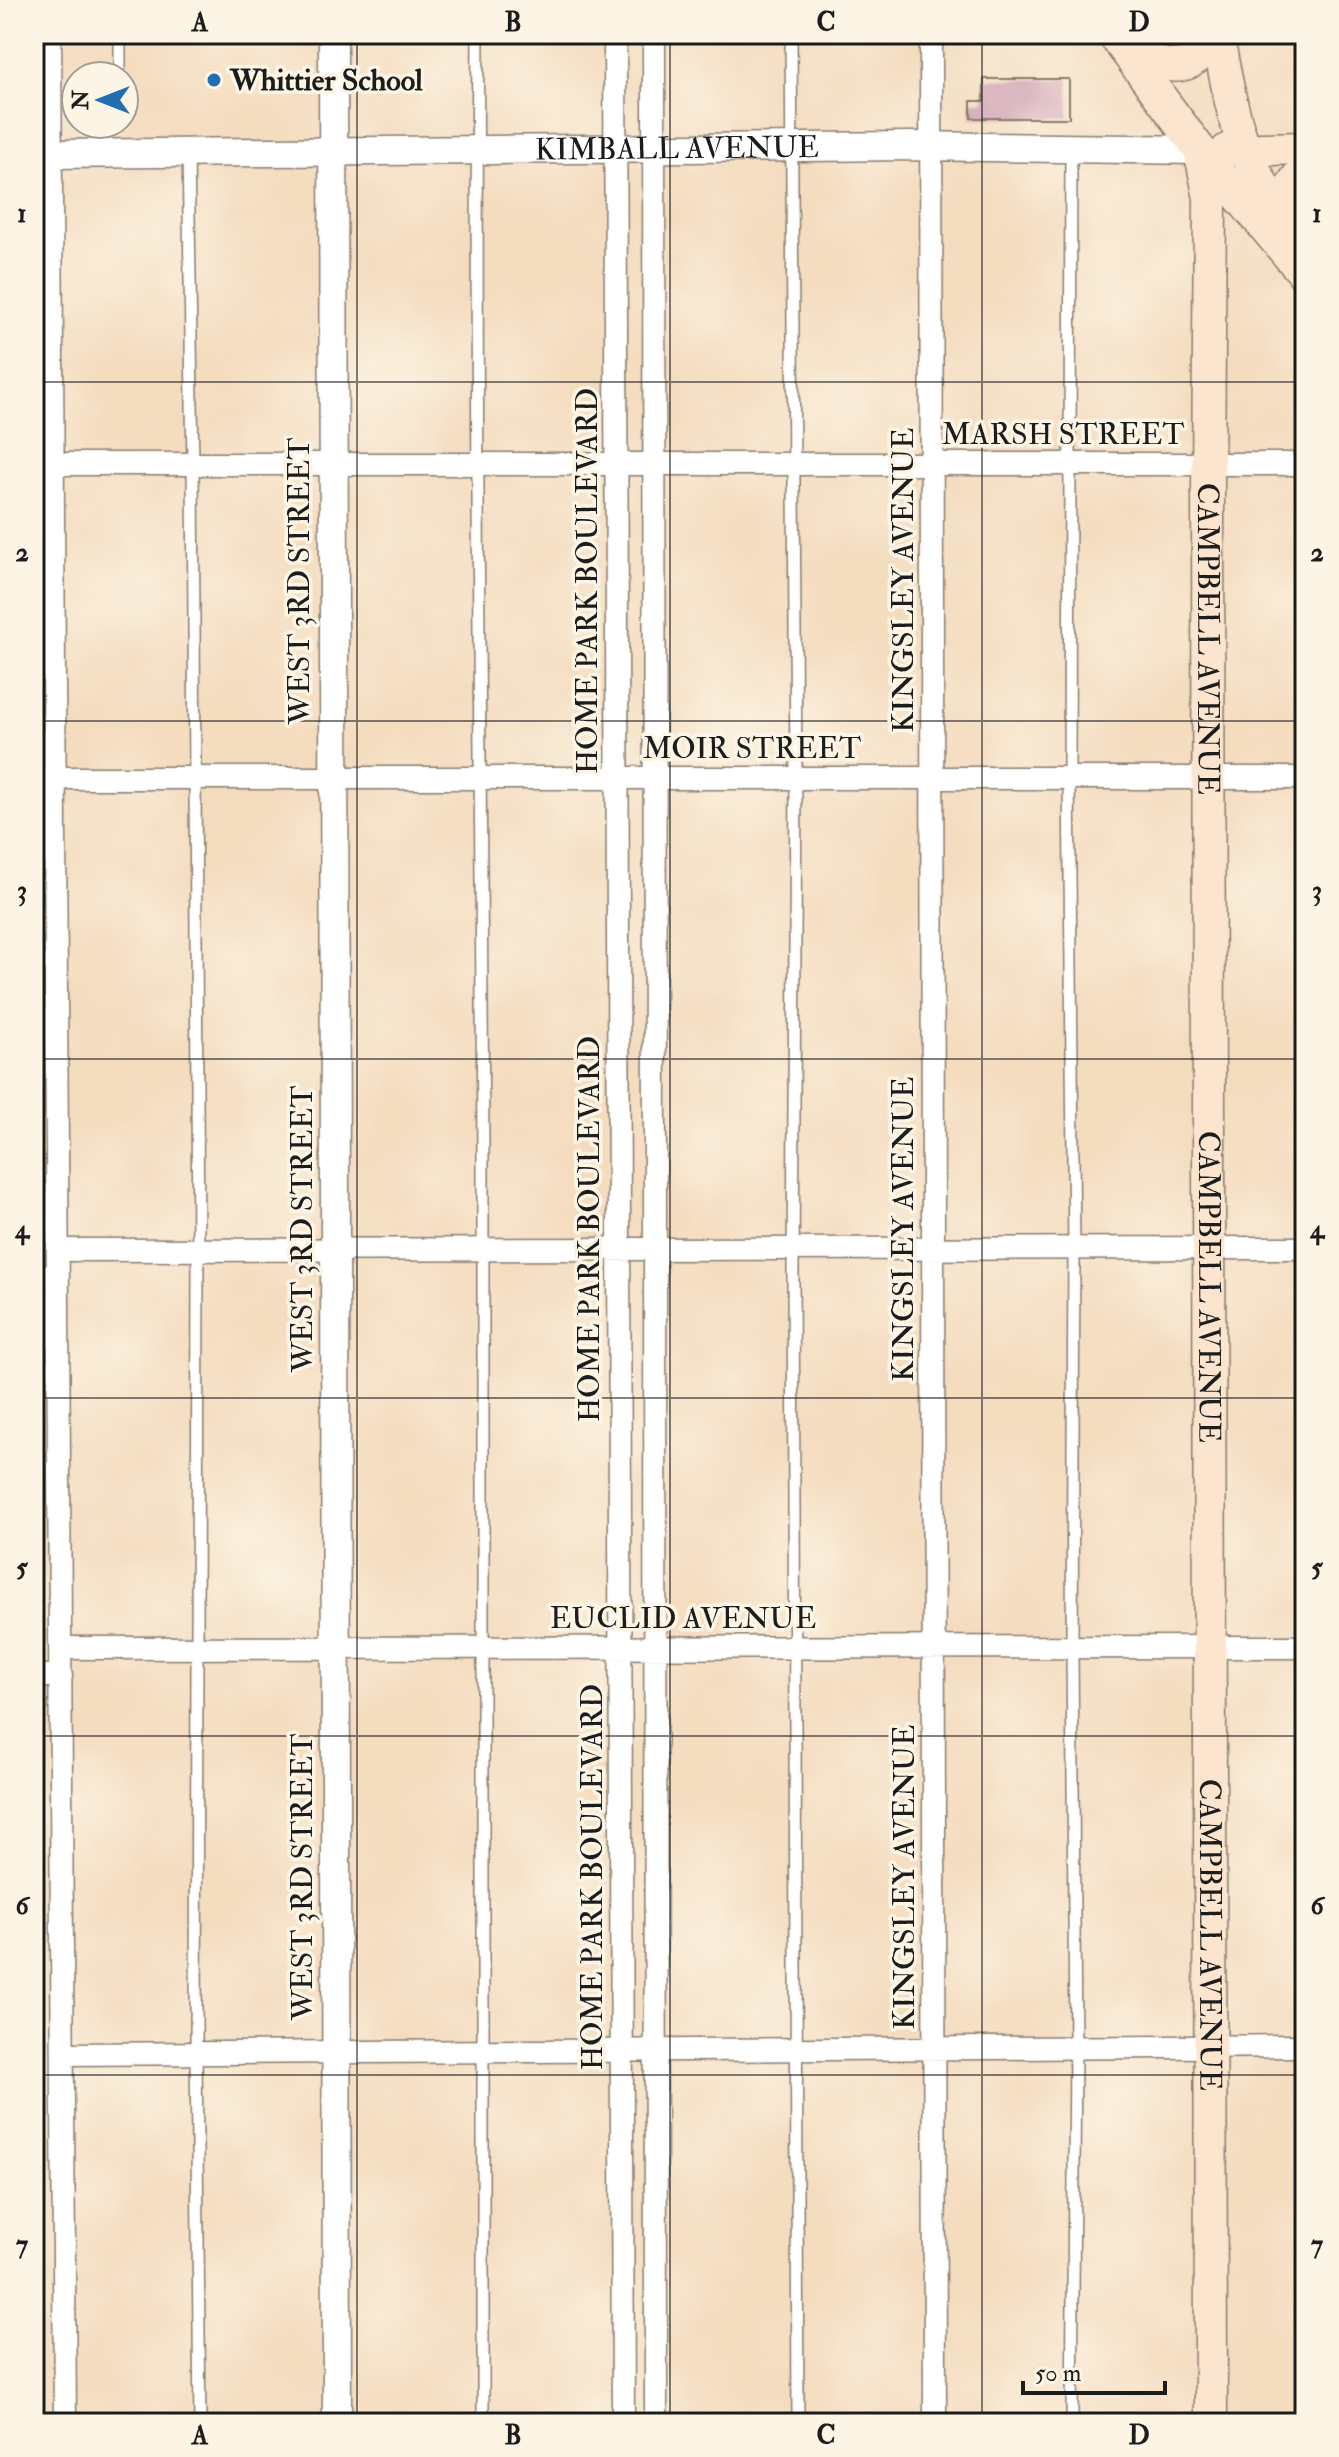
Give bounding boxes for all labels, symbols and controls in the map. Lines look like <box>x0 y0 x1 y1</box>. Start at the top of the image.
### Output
text: A <box>191 7 209 39</box>
text: B <box>504 7 522 39</box>
text: C <box>816 7 836 39</box>
text: D <box>1128 7 1150 39</box>
north arrow <box>60 60 140 140</box>
place label: Whittier School <box>229 62 423 99</box>
marker: Whittier School <box>205 71 223 89</box>
text: N <box>67 90 95 111</box>
street label: KIMBALL AVENUE <box>535 129 819 168</box>
text: 1 <box>17 198 27 230</box>
text: 1 <box>1312 198 1322 230</box>
street label: HOME PARK BOULEVARD <box>569 388 606 774</box>
street label: MARSH STREET <box>941 416 1185 453</box>
street label: KINGSLEY AVENUE <box>885 427 922 733</box>
street label: WEST 3RD STREET <box>281 437 318 726</box>
street label: CAMPBELL AVENUE <box>1189 483 1226 795</box>
text: 2 <box>15 537 29 569</box>
text: 2 <box>1310 537 1324 569</box>
street label: MOIR STREET <box>643 730 861 767</box>
text: 3 <box>17 875 27 907</box>
text: 3 <box>1312 875 1322 907</box>
street label: HOME PARK BOULEVARD <box>571 1036 608 1422</box>
street label: KINGSLEY AVENUE <box>885 1076 922 1382</box>
street label: WEST 3RD STREET <box>284 1085 321 1374</box>
street label: CAMPBELL AVENUE <box>1190 1131 1227 1443</box>
text: 4 <box>14 1214 31 1246</box>
text: 4 <box>1309 1214 1326 1246</box>
text: 5 <box>16 1552 28 1584</box>
text: 5 <box>1311 1552 1323 1584</box>
street label: EUCLID AVENUE <box>550 1600 816 1637</box>
street label: HOME PARK BOULEVARD <box>574 1684 611 2070</box>
street label: KINGSLEY AVENUE <box>886 1724 923 2030</box>
street label: WEST 3RD STREET <box>284 1733 321 2022</box>
street label: CAMPBELL AVENUE <box>1191 1779 1228 2091</box>
text: 6 <box>15 1890 30 1922</box>
text: 6 <box>1310 1890 1325 1922</box>
text: 7 <box>16 2229 28 2261</box>
text: 7 <box>1311 2229 1323 2261</box>
scale bar <box>1023 2345 1165 2395</box>
text: 50 m <box>1035 2358 1082 2389</box>
text: A <box>191 2420 209 2452</box>
text: B <box>504 2420 522 2452</box>
text: C <box>816 2420 836 2452</box>
text: D <box>1128 2420 1150 2452</box>

